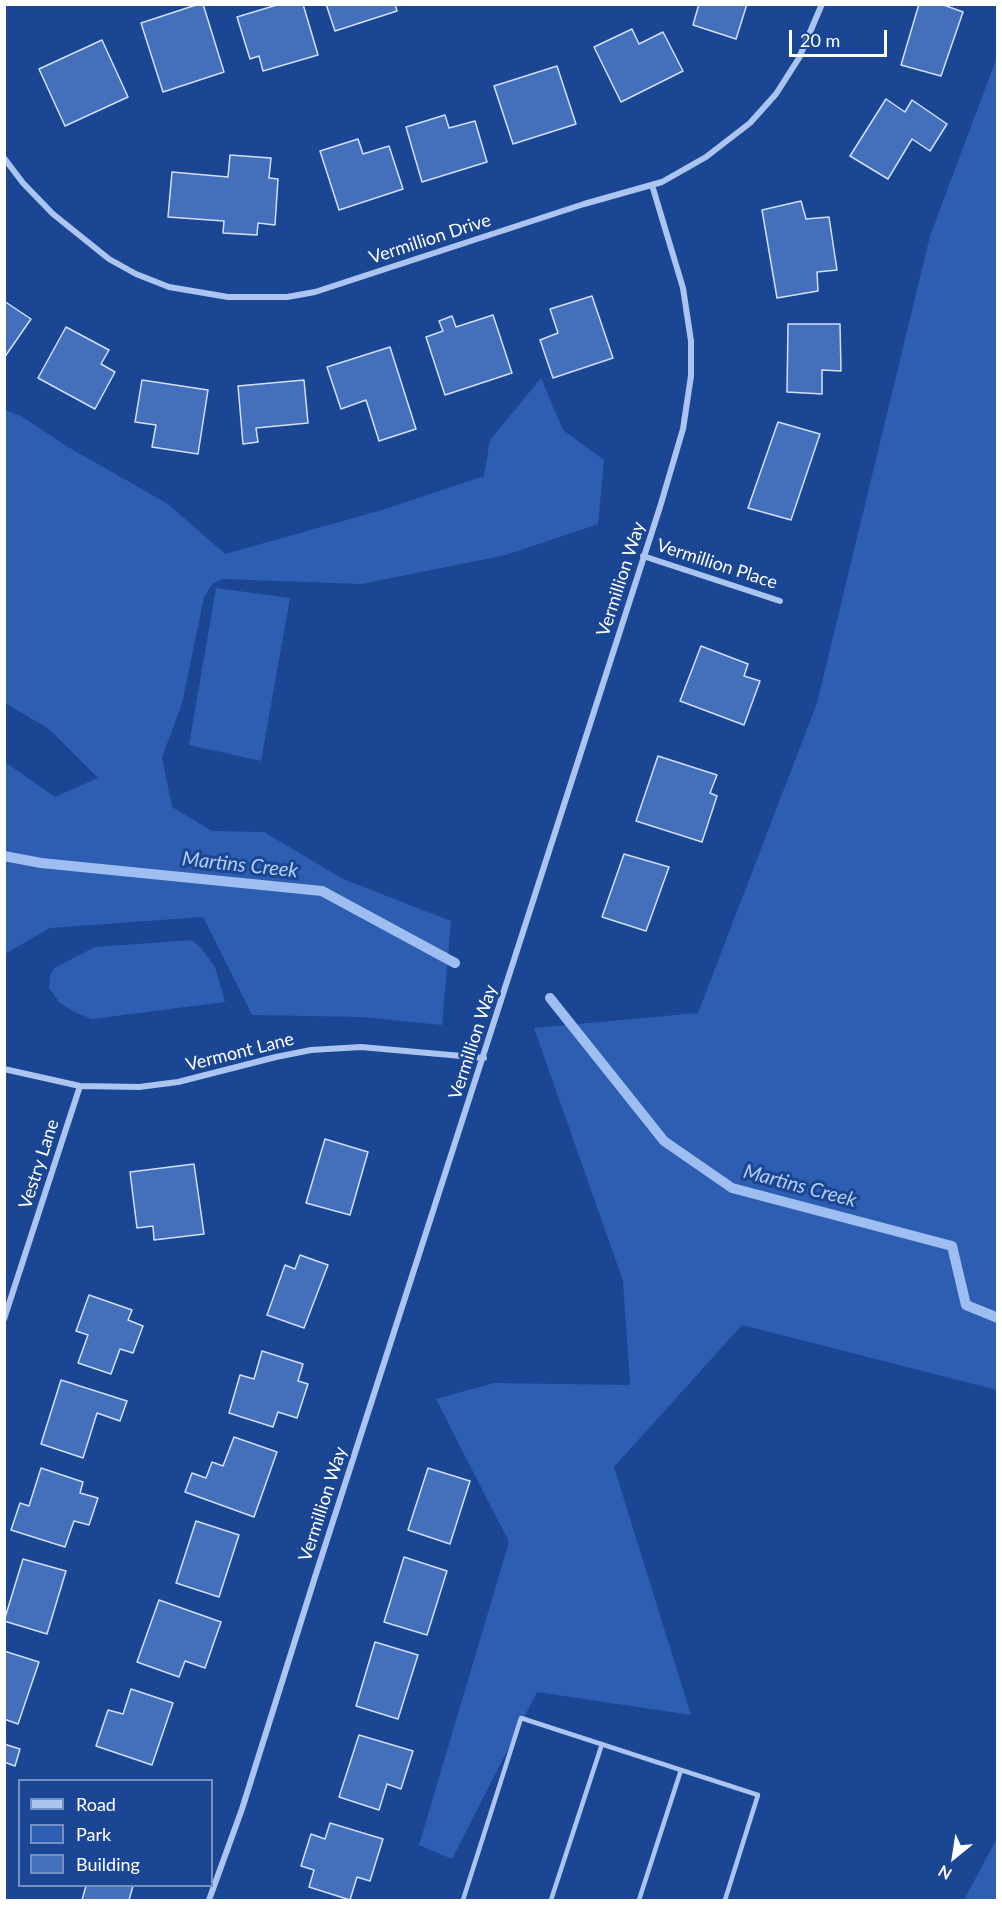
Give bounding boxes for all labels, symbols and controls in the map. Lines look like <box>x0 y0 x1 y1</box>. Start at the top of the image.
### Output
scale bar <box>792 18 890 56</box>
text: 20 m <box>800 29 840 51</box>
street label: Vermillion Drive <box>366 209 494 269</box>
street label: Vermillion Way <box>592 519 650 639</box>
street label: Vermillion Place <box>654 534 780 594</box>
water label: Martins Creek <box>181 847 299 883</box>
street label: Vermillion Way <box>444 982 502 1102</box>
street label: Vermont Lane <box>184 1028 296 1076</box>
street label: Vestry Lane <box>14 1117 64 1211</box>
water label: Martins Creek <box>741 1159 859 1213</box>
street label: Vermillion Way <box>294 1444 352 1564</box>
legend <box>18 1779 213 1887</box>
text: Road <box>76 1793 116 1815</box>
text: Park <box>76 1823 111 1845</box>
north arrow <box>924 1827 984 1887</box>
text: Building <box>76 1853 140 1875</box>
text: N <box>935 1862 955 1884</box>

